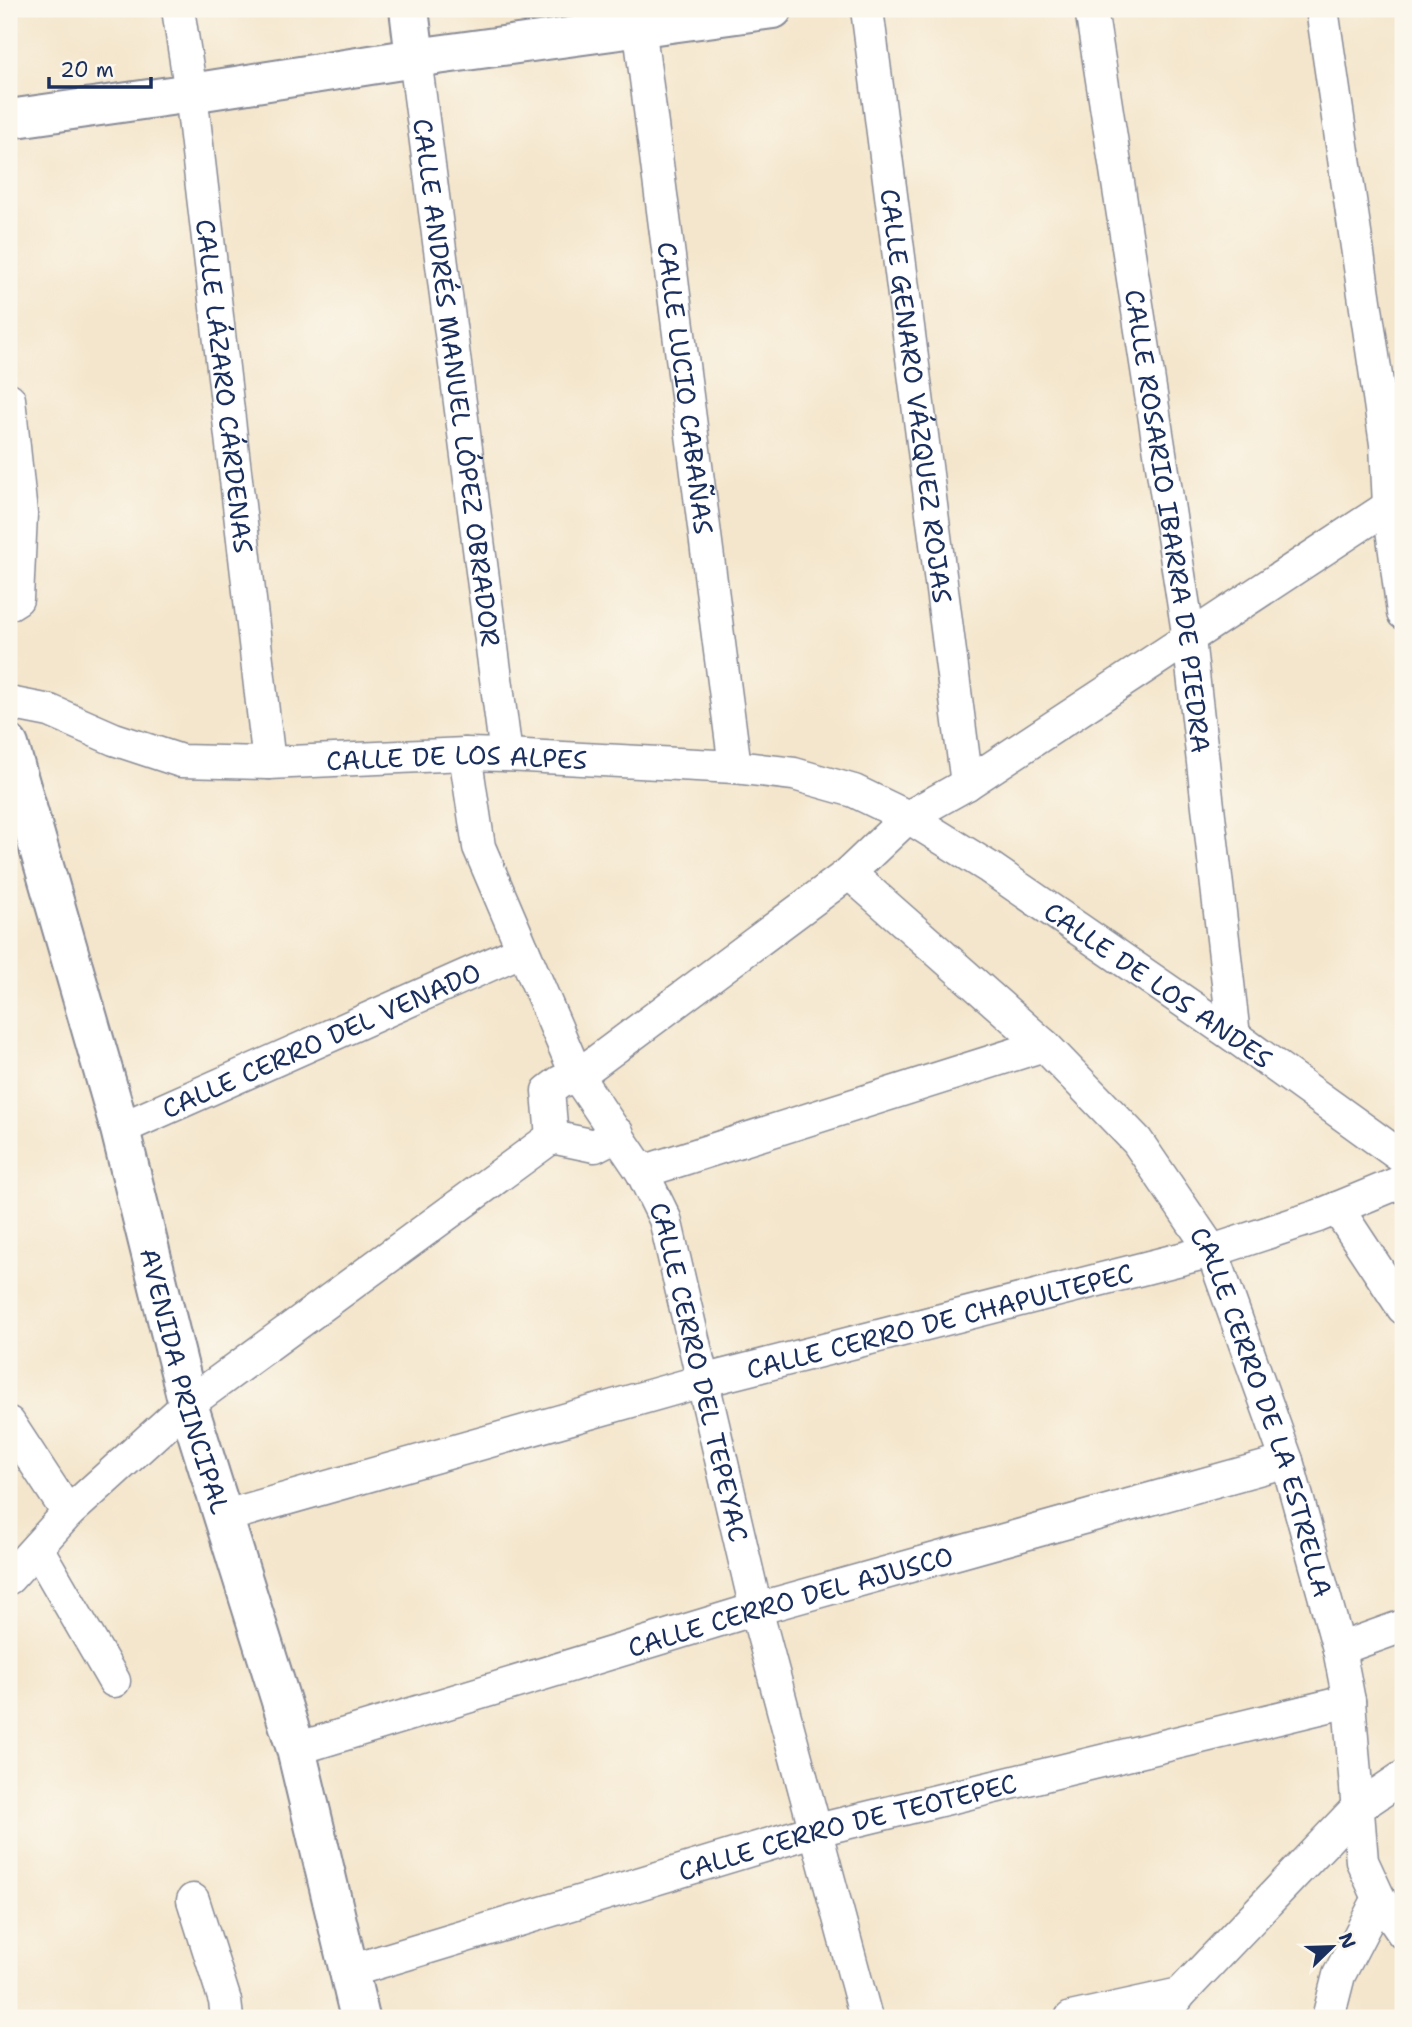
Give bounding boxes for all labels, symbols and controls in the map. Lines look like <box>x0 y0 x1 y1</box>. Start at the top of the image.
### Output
scale bar <box>49 46 150 90</box>
text: 20 m <box>60 56 114 84</box>
street label: CALLE ANDRÉS MANUEL LÓPEZ OBRADOR <box>406 116 509 649</box>
street label: CALLE GENARO VÁZQUEZ ROJAS <box>873 187 961 605</box>
street label: CALLE LÁZARO CÁRDENAS <box>188 217 262 555</box>
street label: CALLE LUCIO CABAÑAS <box>650 239 722 536</box>
street label: CALLE ROSARIO IBARRA DE PIEDRA <box>1117 287 1219 755</box>
street label: CALLE DE LOS ALPES <box>325 736 588 778</box>
street label: CALLE DE LOS ANDES <box>1038 893 1280 1076</box>
street label: CALLE CERRO DEL VENADO <box>156 954 486 1126</box>
street label: CALLE CERRO DEL TEPEYAC <box>642 1195 757 1545</box>
street label: CALLE CERRO DE LA ESTRELLA <box>1182 1219 1341 1601</box>
street label: AVENIDA PRINCIPAL <box>133 1244 239 1518</box>
street label: CALLE CERRO DE CHAPULTEPEC <box>742 1254 1137 1387</box>
street label: CALLE CERRO DEL AJUSCO <box>623 1537 957 1665</box>
street label: CALLE CERRO DE TEOTEPEC <box>674 1765 1020 1888</box>
north arrow <box>1296 1912 1366 1982</box>
text: N <box>1333 1929 1362 1952</box>

